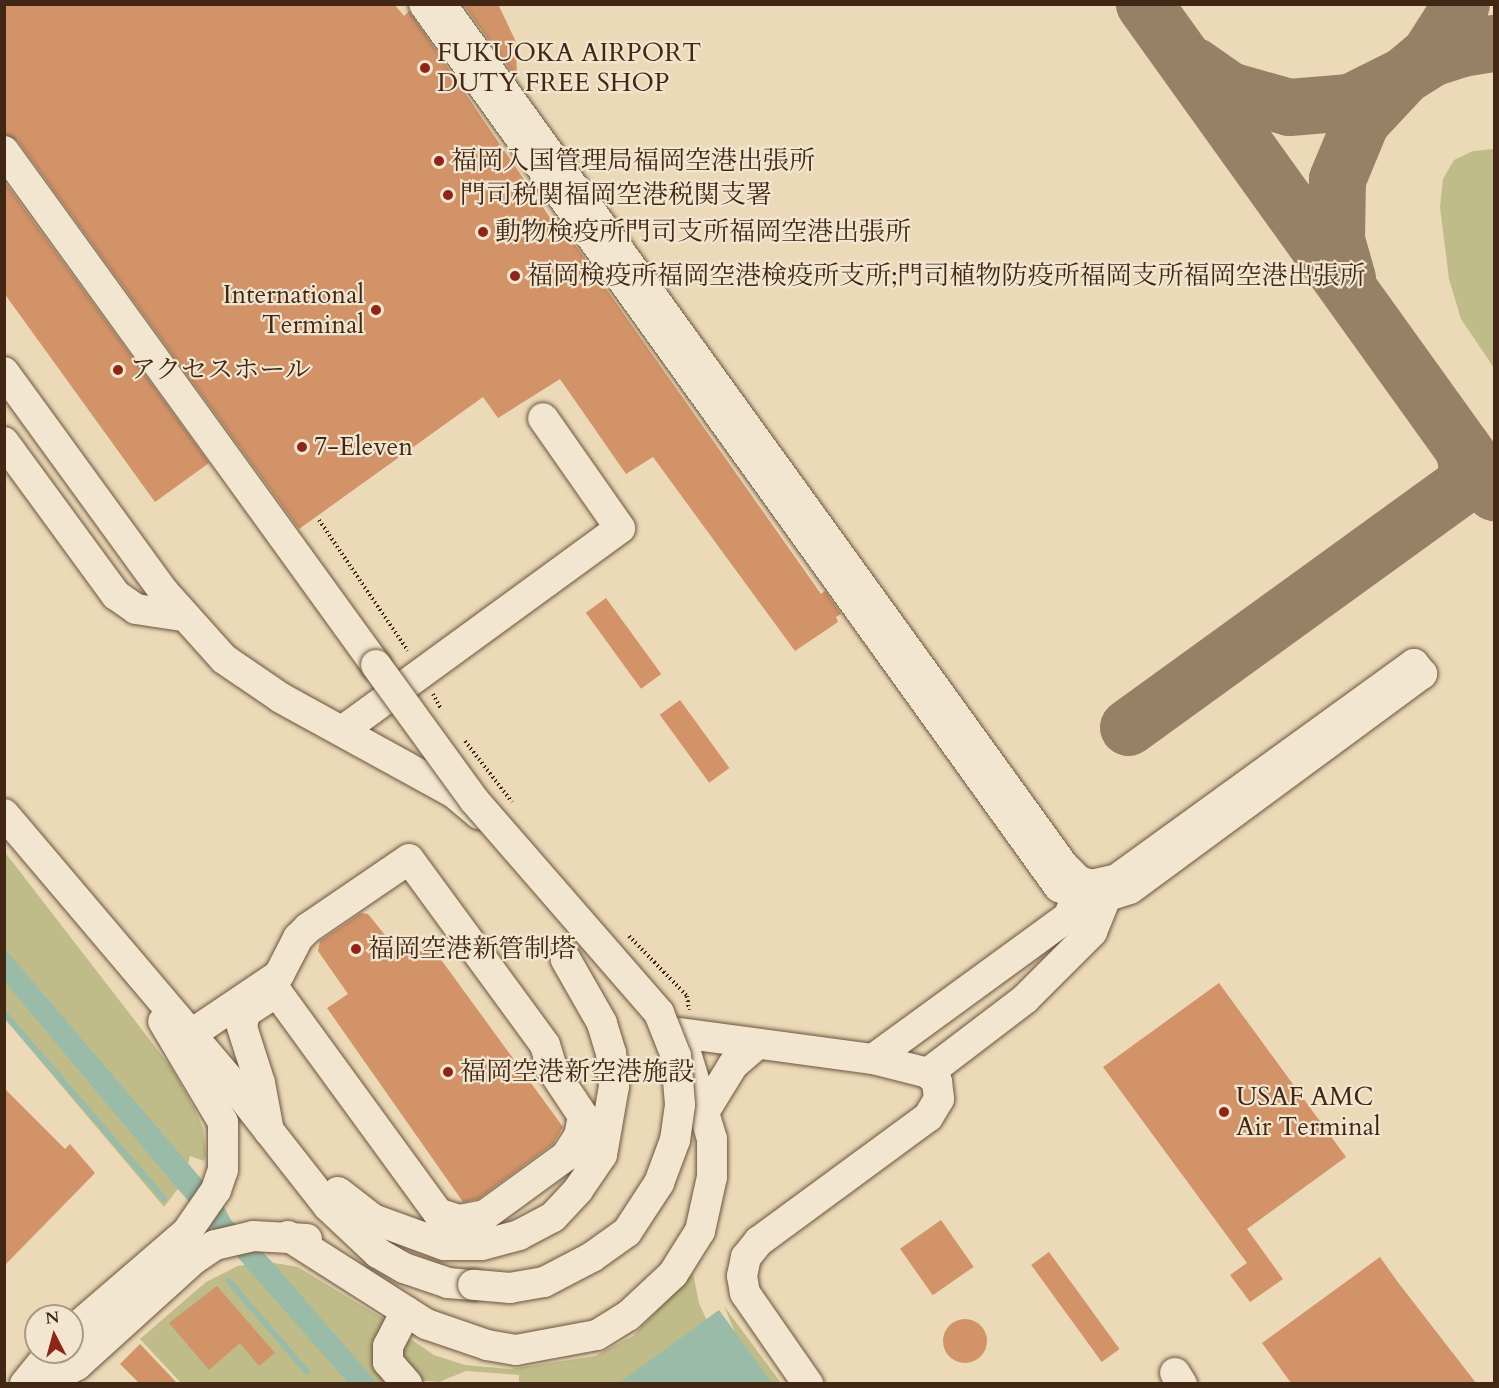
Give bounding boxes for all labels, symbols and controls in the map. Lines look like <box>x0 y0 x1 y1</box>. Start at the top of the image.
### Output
place label: FUKUOKA AIRPORT DUTY FREE SHOP <box>437 37 701 98</box>
marker: FUKUOKA AIRPORT DUTY FREE SHOP <box>418 61 432 75</box>
place label: 福岡入国管理局福岡空港出張所 <box>451 145 815 177</box>
marker: 福岡入国管理局福岡空港出張所 <box>432 154 446 168</box>
place label: 門司税関福岡空港税関支署 <box>460 179 772 211</box>
marker: 門司税関福岡空港税関支署 <box>441 188 455 202</box>
place label: 動物検疫所門司支所福岡空港出張所 <box>495 216 911 248</box>
marker: 動物検疫所門司支所福岡空港出張所 <box>476 225 490 239</box>
place label: 福岡検疫所福岡空港検疫所支所;門司植物防疫所福岡支所福岡空港出張所 <box>527 260 1366 292</box>
marker: 福岡検疫所福岡空港検疫所支所;門司植物防疫所福岡支所福岡空港出張所 <box>508 269 522 283</box>
place label: International Terminal <box>223 279 364 340</box>
marker: International Terminal <box>369 303 383 317</box>
place label: アクセスホール <box>130 354 312 386</box>
marker: アクセスホール <box>111 363 125 377</box>
place label: 7-Eleven <box>314 431 413 463</box>
marker: 7-Eleven <box>295 440 309 454</box>
place label: 福岡空港新管制塔 <box>368 933 576 965</box>
marker: 福岡空港新管制塔 <box>349 942 363 956</box>
place label: 福岡空港新空港施設 <box>460 1056 694 1088</box>
marker: 福岡空港新空港施設 <box>441 1065 455 1079</box>
place label: USAF AMC Air Terminal <box>1236 1081 1381 1142</box>
marker: USAF AMC Air Terminal <box>1217 1105 1231 1119</box>
north arrow <box>24 1304 84 1364</box>
text: N <box>44 1306 60 1330</box>

